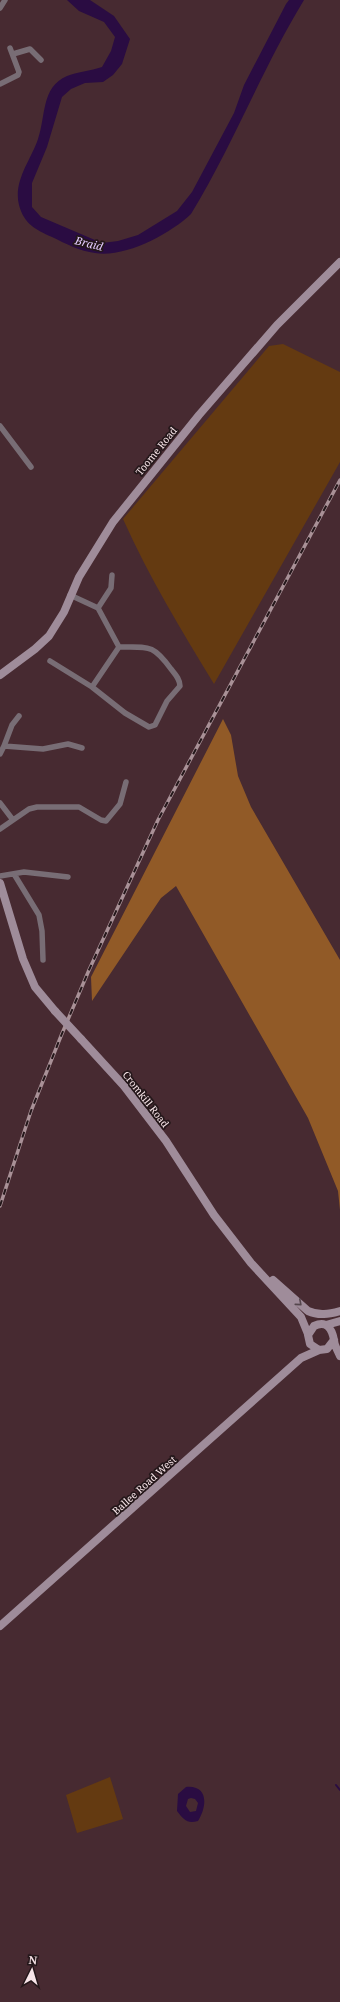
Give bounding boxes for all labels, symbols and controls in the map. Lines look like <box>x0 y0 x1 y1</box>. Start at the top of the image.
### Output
water label: Braid <box>73 232 105 254</box>
street label: Toome Road <box>132 424 180 478</box>
street label: Cromkill Road <box>120 1068 172 1130</box>
one-way arrow <box>294 1298 301 1305</box>
street label: Ballee Road West <box>109 1452 179 1518</box>
north arrow <box>12 1950 52 1990</box>
text: N <box>28 1952 38 1967</box>

